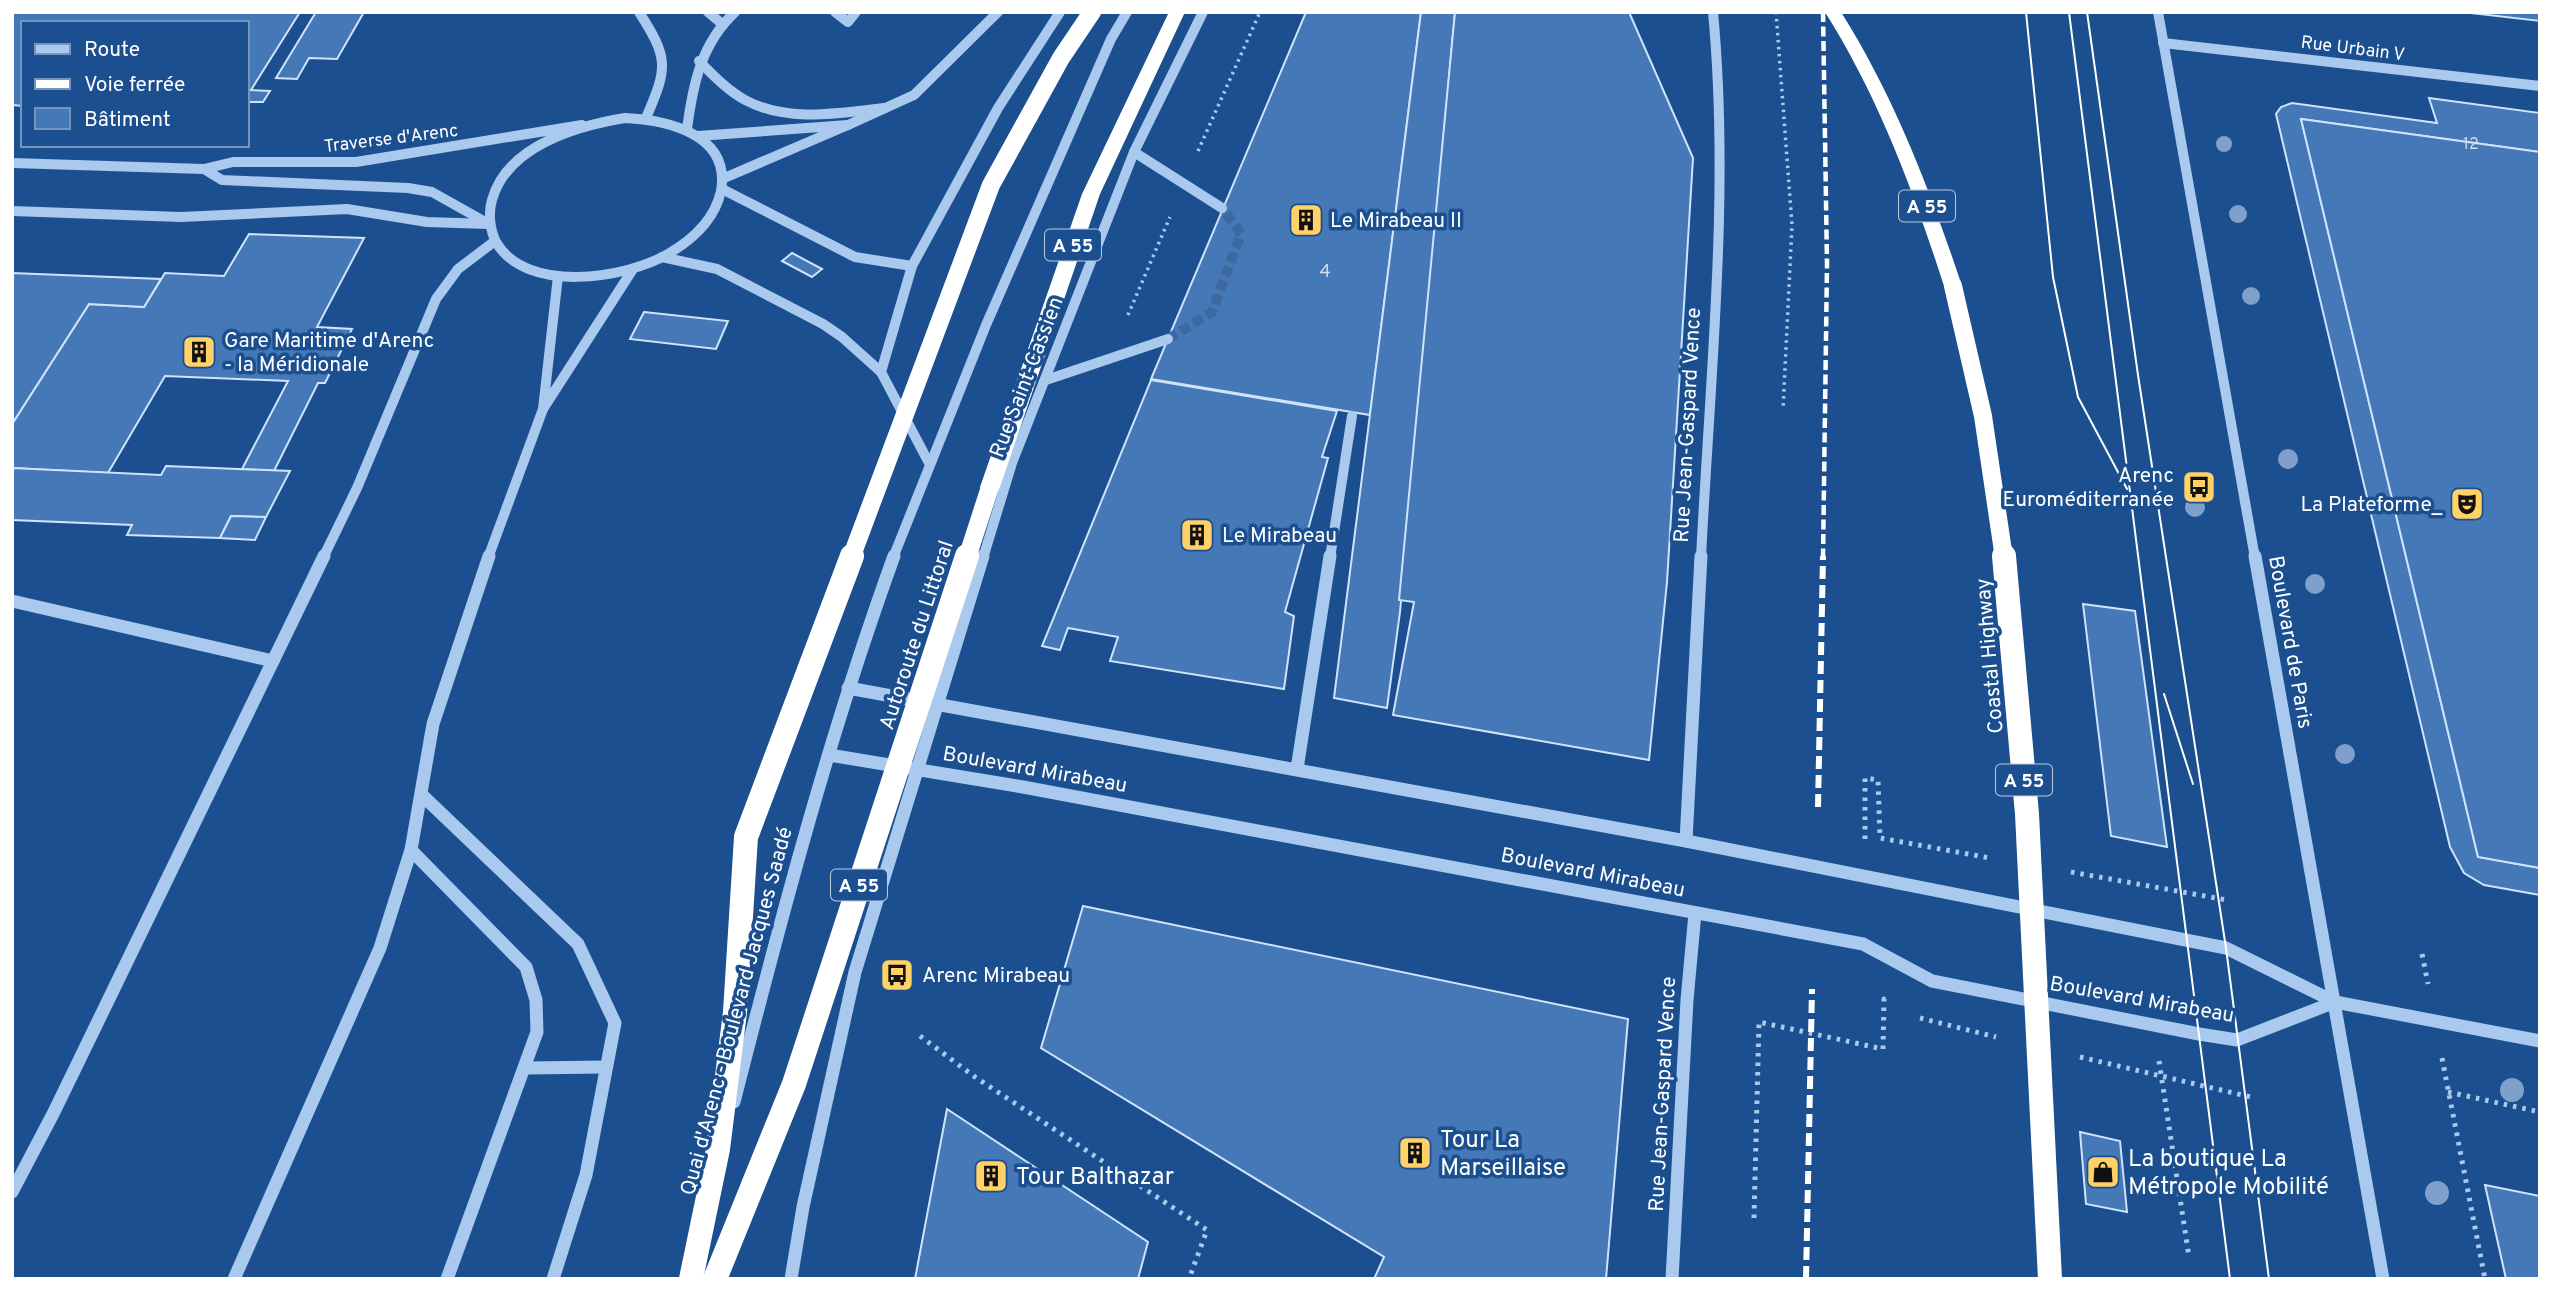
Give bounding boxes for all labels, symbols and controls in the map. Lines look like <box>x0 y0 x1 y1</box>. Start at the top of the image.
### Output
legend <box>21 21 248 147</box>
street label: Rue Urbain V <box>2299 32 2406 67</box>
text: Route <box>84 37 140 64</box>
text: Voie ferrée <box>84 72 185 99</box>
text: Bâtiment <box>84 107 171 134</box>
street label: Traverse d'Arenc <box>323 120 460 159</box>
house number: 12 <box>2463 135 2479 155</box>
road number: A 55 <box>1899 190 1955 222</box>
building icon: Le Mirabeau II <box>1287 201 1325 239</box>
place label: Le Mirabeau II <box>1330 208 1462 235</box>
road number: A 55 <box>1045 230 1101 260</box>
house number: 4 <box>1319 261 1331 284</box>
street label: Rue Saint-Cassien <box>984 293 1071 462</box>
street label: Rue Jean-Gaspard Vence <box>1669 307 1708 543</box>
place label: Gare Maritime d'Arenc - la Méridionale <box>224 328 434 379</box>
building icon: Gare Maritime d'Arenc - la Méridionale <box>180 333 218 371</box>
place label: Arenc Euroméditerranée <box>2003 463 2174 514</box>
bus stop icon: Arenc Euroméditerranée <box>2180 468 2218 506</box>
theatre icon: La Plateforme_ <box>2448 485 2486 523</box>
place label: La Plateforme_ <box>2300 492 2443 519</box>
building icon: Le Mirabeau <box>1178 516 1216 554</box>
place label: Le Mirabeau <box>1222 523 1337 550</box>
street label: Autoroute du Littoral <box>874 537 961 733</box>
street label: Boulevard de Paris <box>2261 554 2318 731</box>
street label: Coastal Highway <box>1970 577 2011 735</box>
street label: Boulevard Mirabeau <box>940 741 1129 800</box>
road number: A 55 <box>1996 764 2052 796</box>
street label: Quai d'Arenc - Boulevard Jacques Saadé <box>675 824 800 1199</box>
street label: Boulevard Mirabeau <box>1498 842 1687 905</box>
road number: A 55 <box>831 870 887 900</box>
bus stop icon: Arenc Mirabeau <box>878 956 916 994</box>
place label: Arenc Mirabeau <box>922 963 1070 990</box>
street label: Boulevard Mirabeau <box>2047 971 2236 1030</box>
street label: Rue Jean-Gaspard Vence <box>1644 976 1683 1212</box>
place label: Tour La Marseillaise <box>1440 1126 1566 1184</box>
building icon: Tour La Marseillaise <box>1396 1134 1434 1172</box>
place label: La boutique La Métropole Mobilité <box>2128 1145 2329 1203</box>
shop icon: La boutique La Métropole Mobilité <box>2084 1153 2122 1191</box>
building icon: Tour Balthazar <box>972 1157 1010 1195</box>
place label: Tour Balthazar <box>1016 1163 1174 1193</box>

